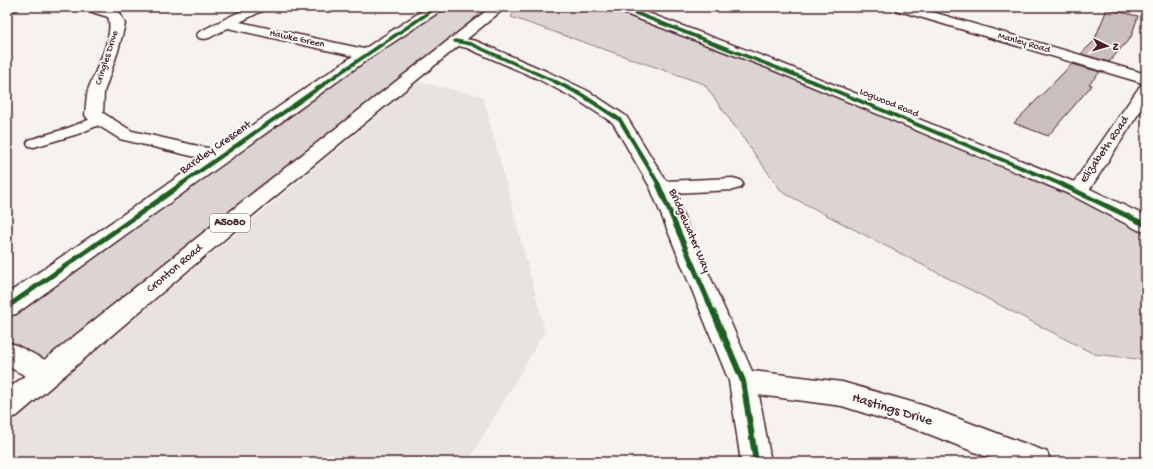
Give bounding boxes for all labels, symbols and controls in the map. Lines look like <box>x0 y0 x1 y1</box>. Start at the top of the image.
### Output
north arrow <box>1087 26 1127 66</box>
street label: Hawke Green <box>268 27 326 51</box>
street label: Cringles Drive <box>93 28 122 87</box>
street label: Manley Road <box>997 30 1053 56</box>
text: N <box>1109 43 1121 51</box>
street label: Logwood Road <box>858 86 921 121</box>
street label: Elizabeth Road <box>1077 113 1133 186</box>
street label: Bardley Crescent <box>177 118 255 178</box>
street label: Bridgewater Way <box>665 186 713 275</box>
road number: A5080 <box>210 214 250 232</box>
street label: Cronton Road <box>144 241 207 296</box>
street label: Hastings Drive <box>850 390 935 431</box>

